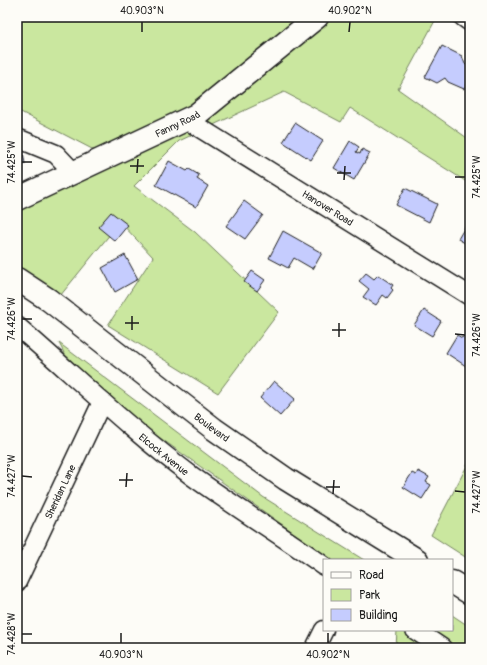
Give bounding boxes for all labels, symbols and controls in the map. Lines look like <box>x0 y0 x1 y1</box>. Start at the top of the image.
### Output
text: 40.903°N <box>120 5 164 17</box>
text: 40.902°N <box>328 5 372 17</box>
street label: Fanny Road <box>153 109 203 140</box>
text: 74.425°W <box>6 140 18 184</box>
text: 74.425°W <box>471 155 483 199</box>
street label: Hanover Road <box>300 188 355 229</box>
text: 74.426°W <box>6 297 18 341</box>
text: 74.426°W <box>471 313 483 357</box>
street label: Boulevard <box>191 411 231 445</box>
street label: Elcock Avenue <box>136 431 191 478</box>
text: 74.427°W <box>6 454 18 497</box>
street label: Sheridan Lane <box>43 463 79 521</box>
text: 74.427°W <box>471 470 483 513</box>
legend <box>323 559 453 631</box>
text: Road <box>359 568 384 583</box>
text: Park <box>359 588 380 603</box>
text: Building <box>359 608 398 623</box>
text: 74.428°W <box>6 612 18 655</box>
text: 40.903°N <box>99 649 143 661</box>
text: 40.902°N <box>306 649 350 661</box>

